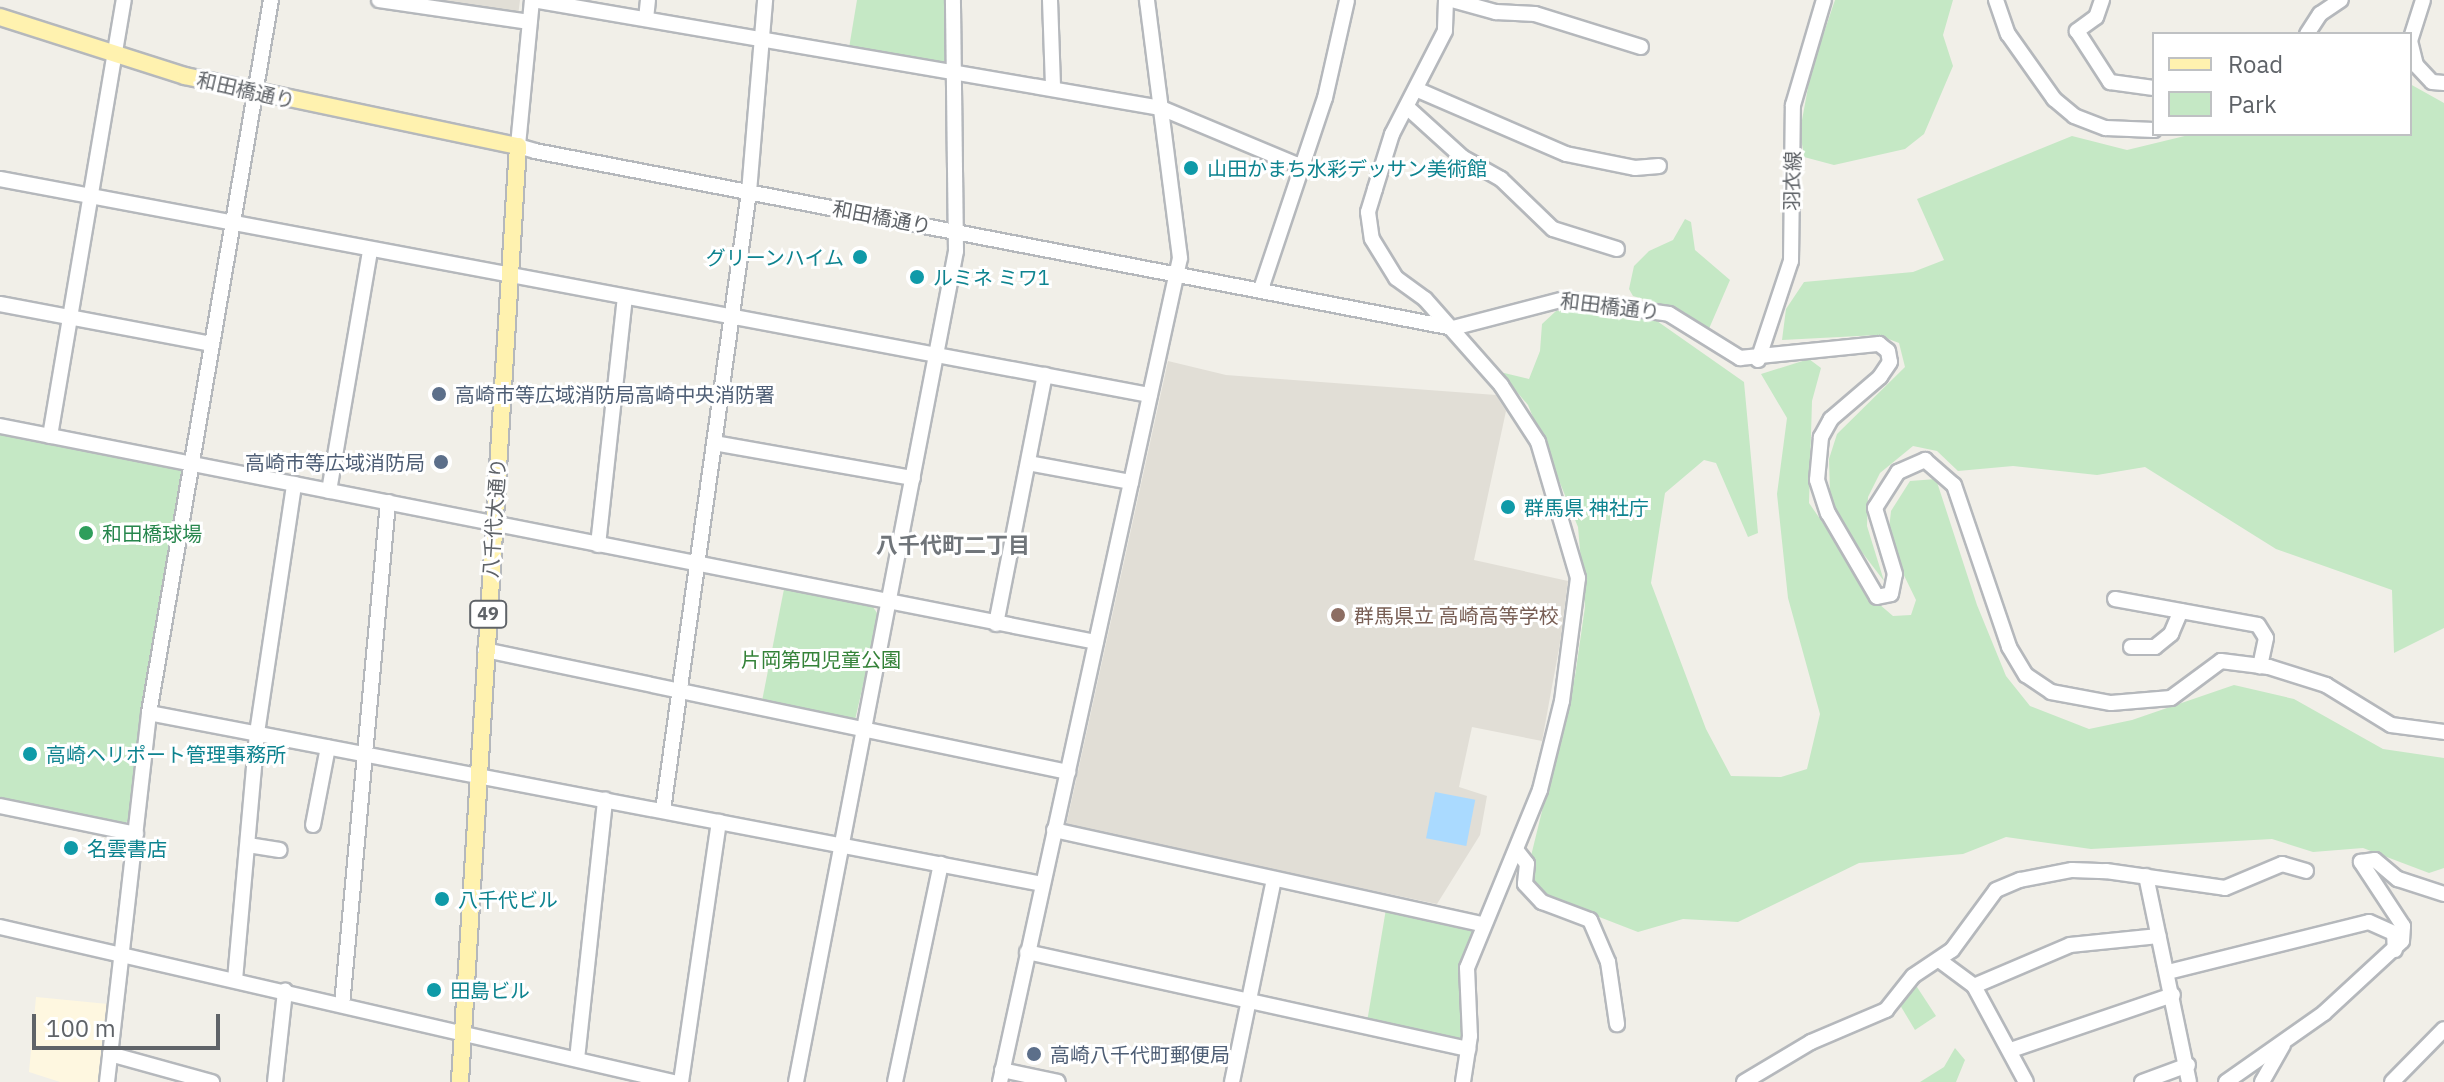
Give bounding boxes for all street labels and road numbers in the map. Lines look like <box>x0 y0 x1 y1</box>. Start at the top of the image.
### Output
street label: 和田橋通り <box>195 67 297 113</box>
street label: 羽衣線 <box>1779 151 1805 211</box>
street label: 和田橋通り <box>831 196 933 238</box>
street label: 和田橋通り <box>1559 288 1661 324</box>
street label: 八千代大通り <box>478 457 510 579</box>
road number: 49 <box>468 600 508 628</box>

